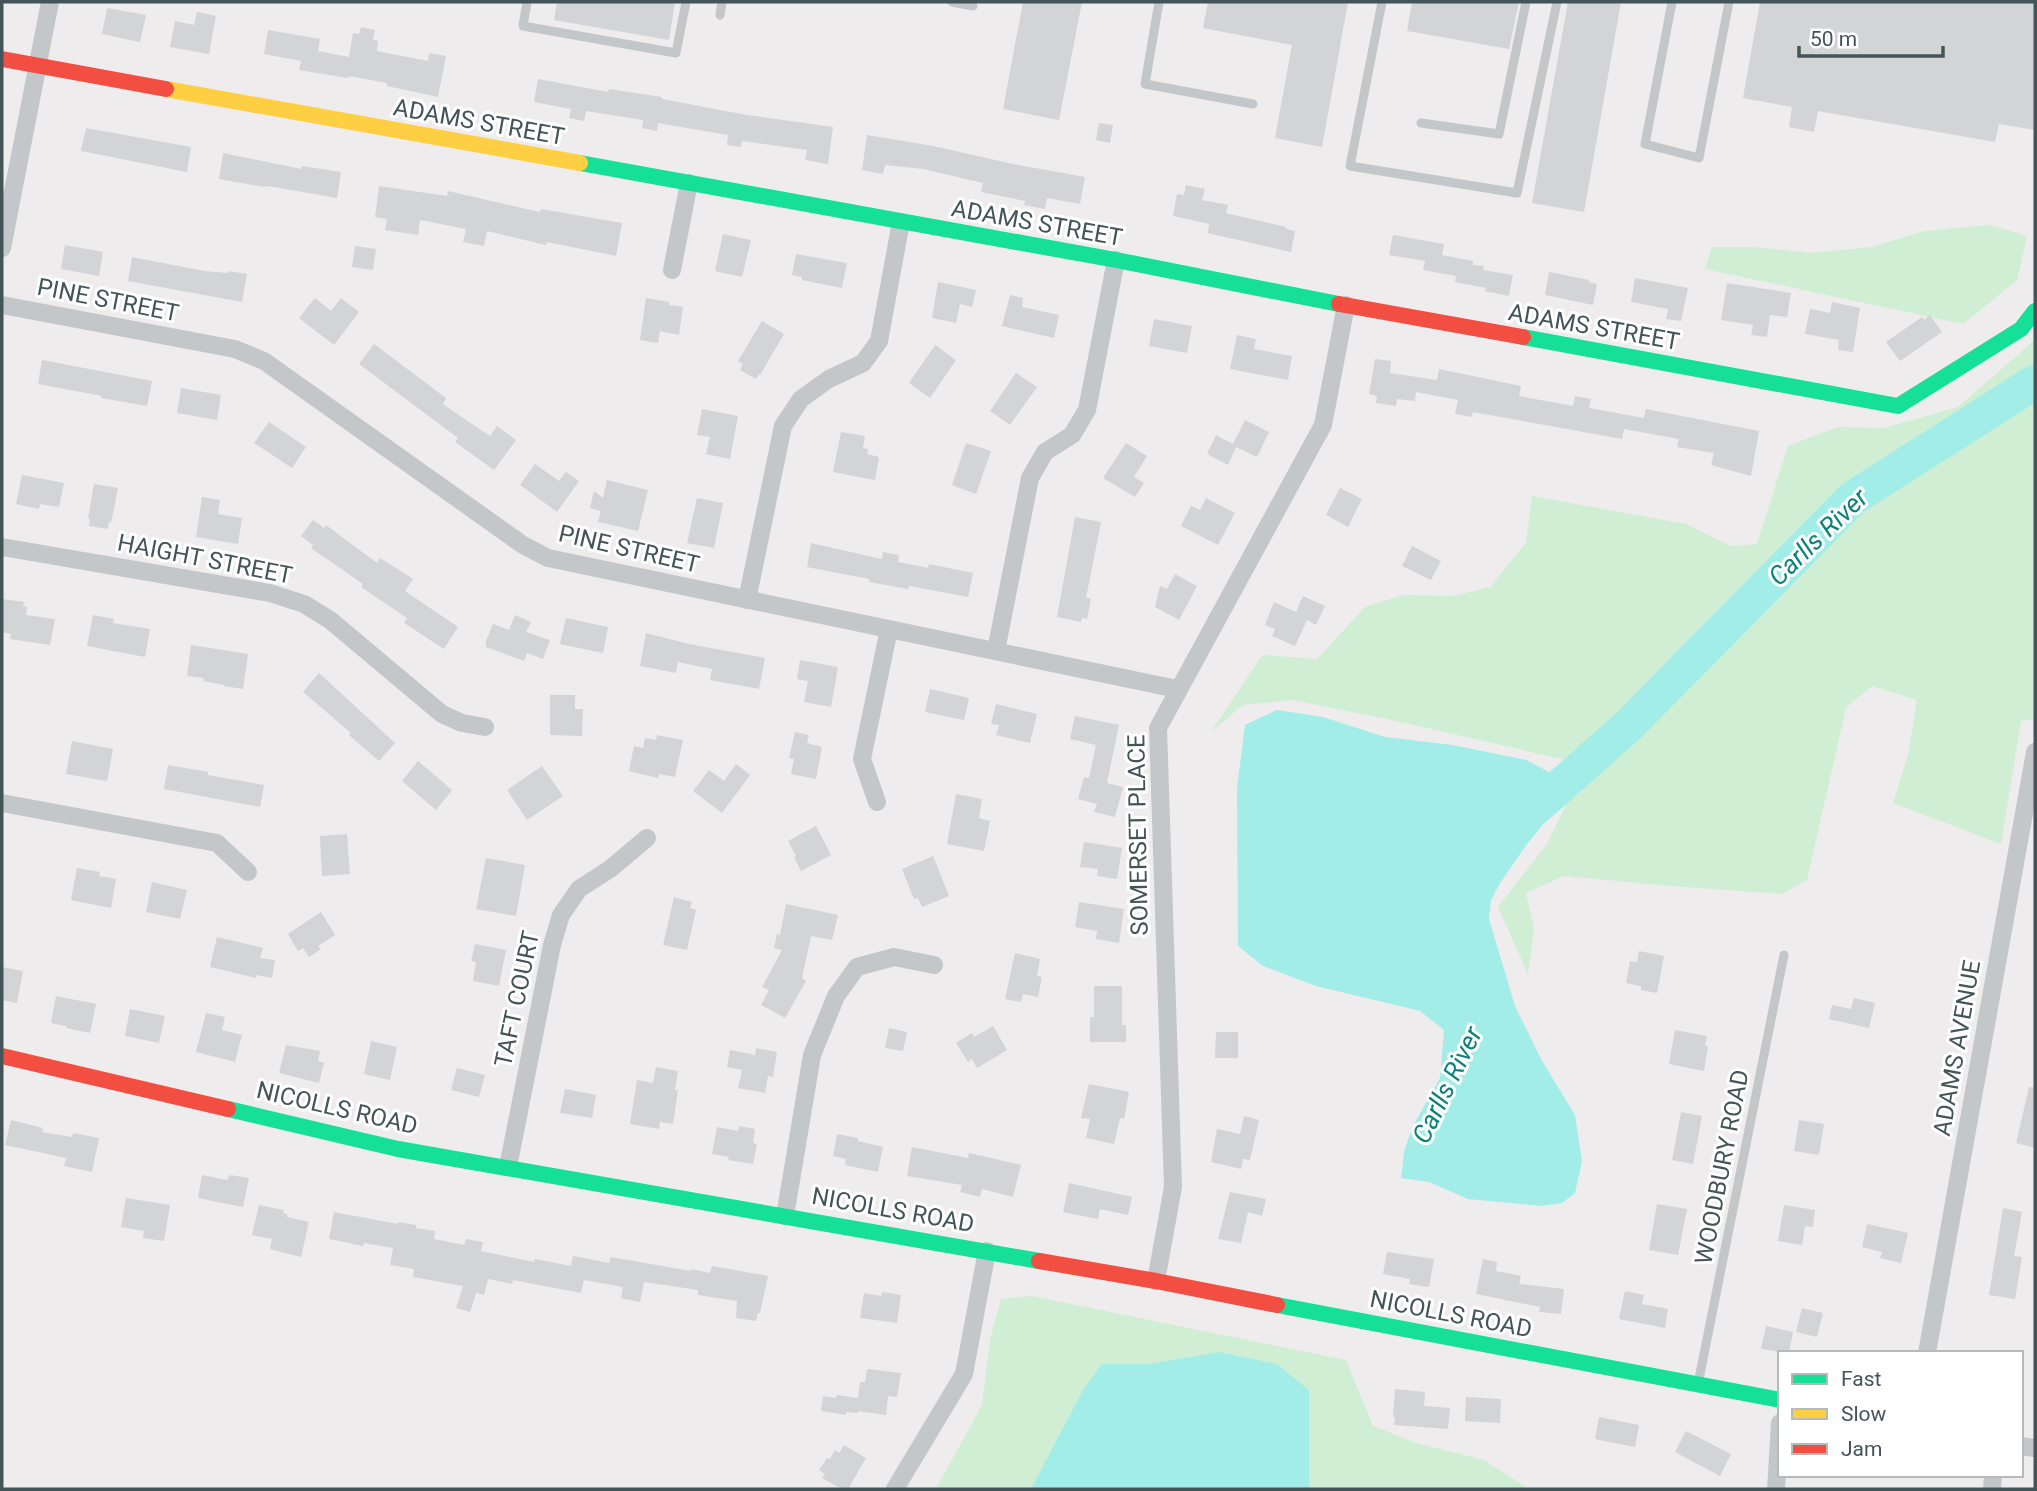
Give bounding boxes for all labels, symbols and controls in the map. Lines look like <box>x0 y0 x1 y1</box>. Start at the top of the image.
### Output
scale bar <box>1799 14 1942 58</box>
text: 50 m <box>1810 27 1857 51</box>
street label: ADAMS STREET <box>391 93 567 151</box>
street label: ADAMS STREET <box>949 194 1125 252</box>
street label: PINE STREET <box>35 273 181 327</box>
street label: ADAMS STREET <box>1506 298 1682 356</box>
water label: Carlls River <box>1762 481 1875 592</box>
street label: PINE STREET <box>556 519 702 579</box>
street label: HAIGHT STREET <box>115 528 295 590</box>
street label: SOMERSET PLACE <box>1122 734 1154 936</box>
street label: TAFT COURT <box>489 928 545 1070</box>
street label: ADAMS AVENUE <box>1928 958 1986 1138</box>
water label: Carlls River <box>1406 1021 1489 1148</box>
street label: WOODBURY ROAD <box>1689 1067 1755 1267</box>
street label: NICOLLS ROAD <box>254 1076 420 1140</box>
street label: NICOLLS ROAD <box>810 1182 976 1238</box>
street label: NICOLLS ROAD <box>1368 1285 1534 1343</box>
legend <box>1778 1351 2023 1477</box>
text: Fast <box>1841 1367 1882 1391</box>
text: Slow <box>1841 1402 1887 1426</box>
text: Jam <box>1841 1437 1882 1461</box>

